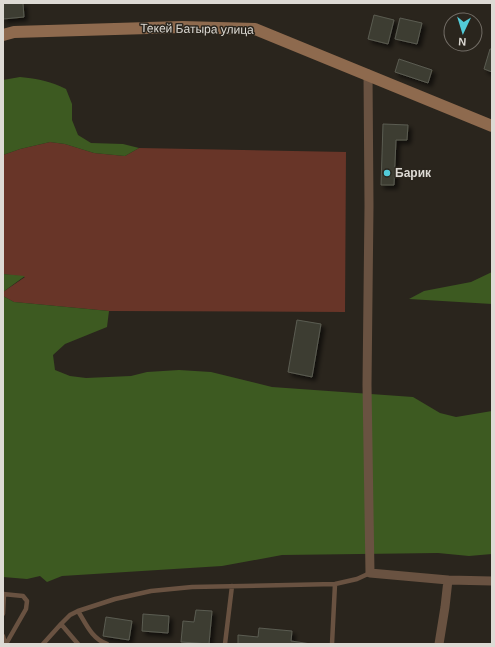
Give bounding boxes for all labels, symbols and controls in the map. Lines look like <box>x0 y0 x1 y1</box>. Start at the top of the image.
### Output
north arrow <box>443 12 483 52</box>
street label: Текей Батыра улица <box>140 21 254 37</box>
text: N <box>458 36 467 48</box>
place label: Барик <box>395 166 432 180</box>
marker: Барик <box>382 168 392 178</box>

